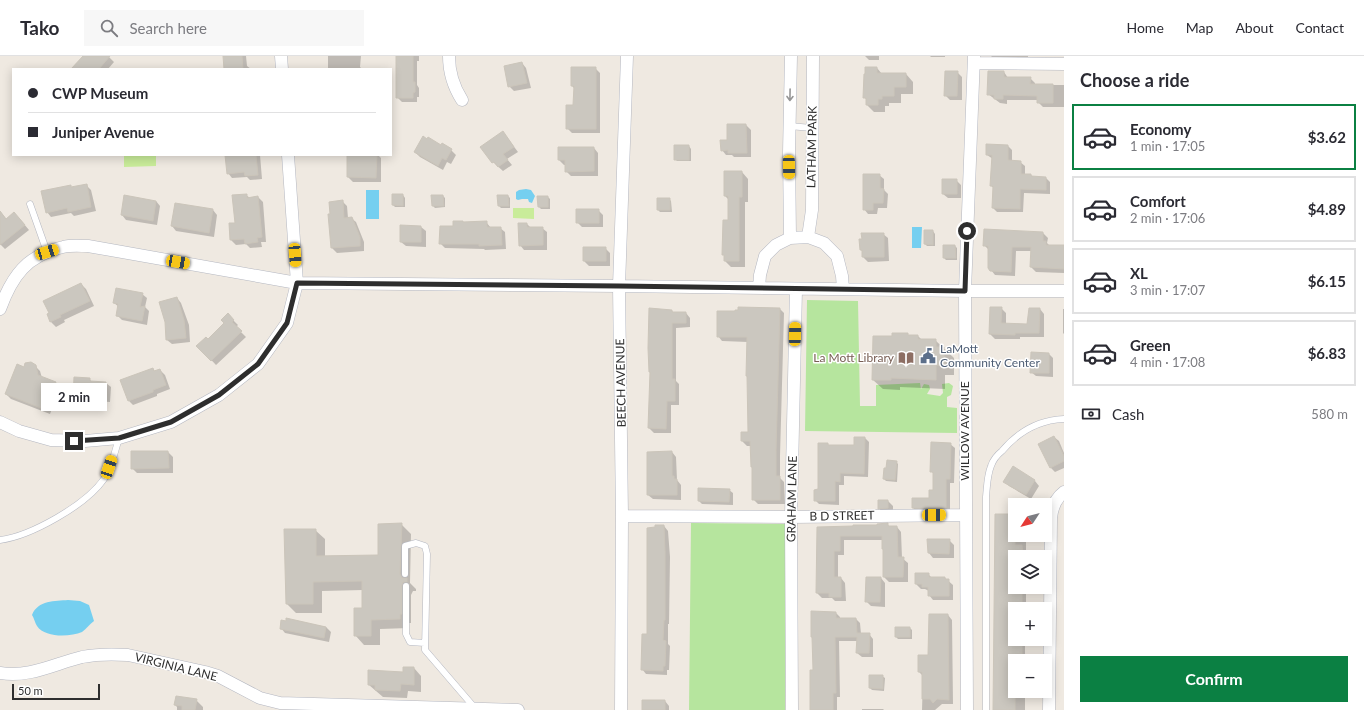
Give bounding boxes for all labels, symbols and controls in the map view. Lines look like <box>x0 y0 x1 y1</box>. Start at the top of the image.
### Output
search box <box>84 10 364 46</box>
text: Tako <box>20 16 60 39</box>
icon: search <box>98 17 120 39</box>
text: Search here <box>130 19 207 37</box>
text: Home <box>1126 19 1164 36</box>
text: Map <box>1186 19 1213 36</box>
text: About <box>1235 19 1273 36</box>
text: Contact <box>1295 19 1344 36</box>
text: Choose a ride <box>1080 69 1189 91</box>
text: CWP Museum <box>52 84 148 102</box>
one-way arrow <box>786 88 794 101</box>
street label: LATHAM PARK <box>803 106 820 188</box>
icon: car <box>1082 119 1118 155</box>
text: Economy <box>1130 120 1191 138</box>
text: Juniper Avenue <box>52 123 154 141</box>
text: $3.62 <box>1308 128 1346 146</box>
text: 1 min · 17:05 <box>1130 138 1205 154</box>
car <box>783 155 795 179</box>
icon: car <box>1082 191 1118 227</box>
text: Comfort <box>1130 192 1186 210</box>
text: $4.89 <box>1308 200 1346 218</box>
text: 2 min · 17:06 <box>1130 210 1205 226</box>
route start <box>958 222 976 240</box>
car <box>34 243 60 261</box>
car <box>288 243 302 267</box>
car <box>165 254 191 270</box>
icon: car <box>1082 263 1118 299</box>
text: XL <box>1130 264 1148 282</box>
text: $6.15 <box>1308 272 1346 290</box>
text: 3 min · 17:07 <box>1130 282 1205 298</box>
car <box>789 322 801 346</box>
icon: car <box>1082 335 1118 371</box>
text: Green <box>1130 336 1171 354</box>
street label: BEECH AVENUE <box>612 338 629 428</box>
place label: LaMott Community Center <box>940 341 1040 370</box>
text: $6.83 <box>1308 344 1346 362</box>
public building icon: LaMott Community Center <box>919 347 937 365</box>
library icon: La Mott Library <box>897 349 915 367</box>
place label: La Mott Library <box>813 350 895 365</box>
text: 4 min · 17:08 <box>1130 354 1205 370</box>
street label: WILLOW AVENUE <box>957 381 972 481</box>
callout: 2 min <box>41 383 107 411</box>
text: 2 min <box>58 389 90 405</box>
icon: cash <box>1080 403 1102 425</box>
text: Cash <box>1112 405 1144 423</box>
text: 580 m <box>1311 406 1348 422</box>
route end <box>65 432 83 450</box>
car <box>99 454 119 480</box>
street label: GRAHAM LANE <box>783 456 800 542</box>
north arrow <box>1008 498 1052 542</box>
map controls <box>1008 498 1052 698</box>
street label: B D STREET <box>809 507 875 524</box>
car <box>922 509 946 521</box>
button: layers <box>1008 550 1052 594</box>
button: + <box>1008 602 1052 646</box>
street label: VIRGINIA LANE <box>133 649 219 684</box>
button: − <box>1008 654 1052 698</box>
button: Confirm <box>1080 656 1348 702</box>
scale bar <box>12 682 100 701</box>
text: 50 m <box>18 684 43 697</box>

